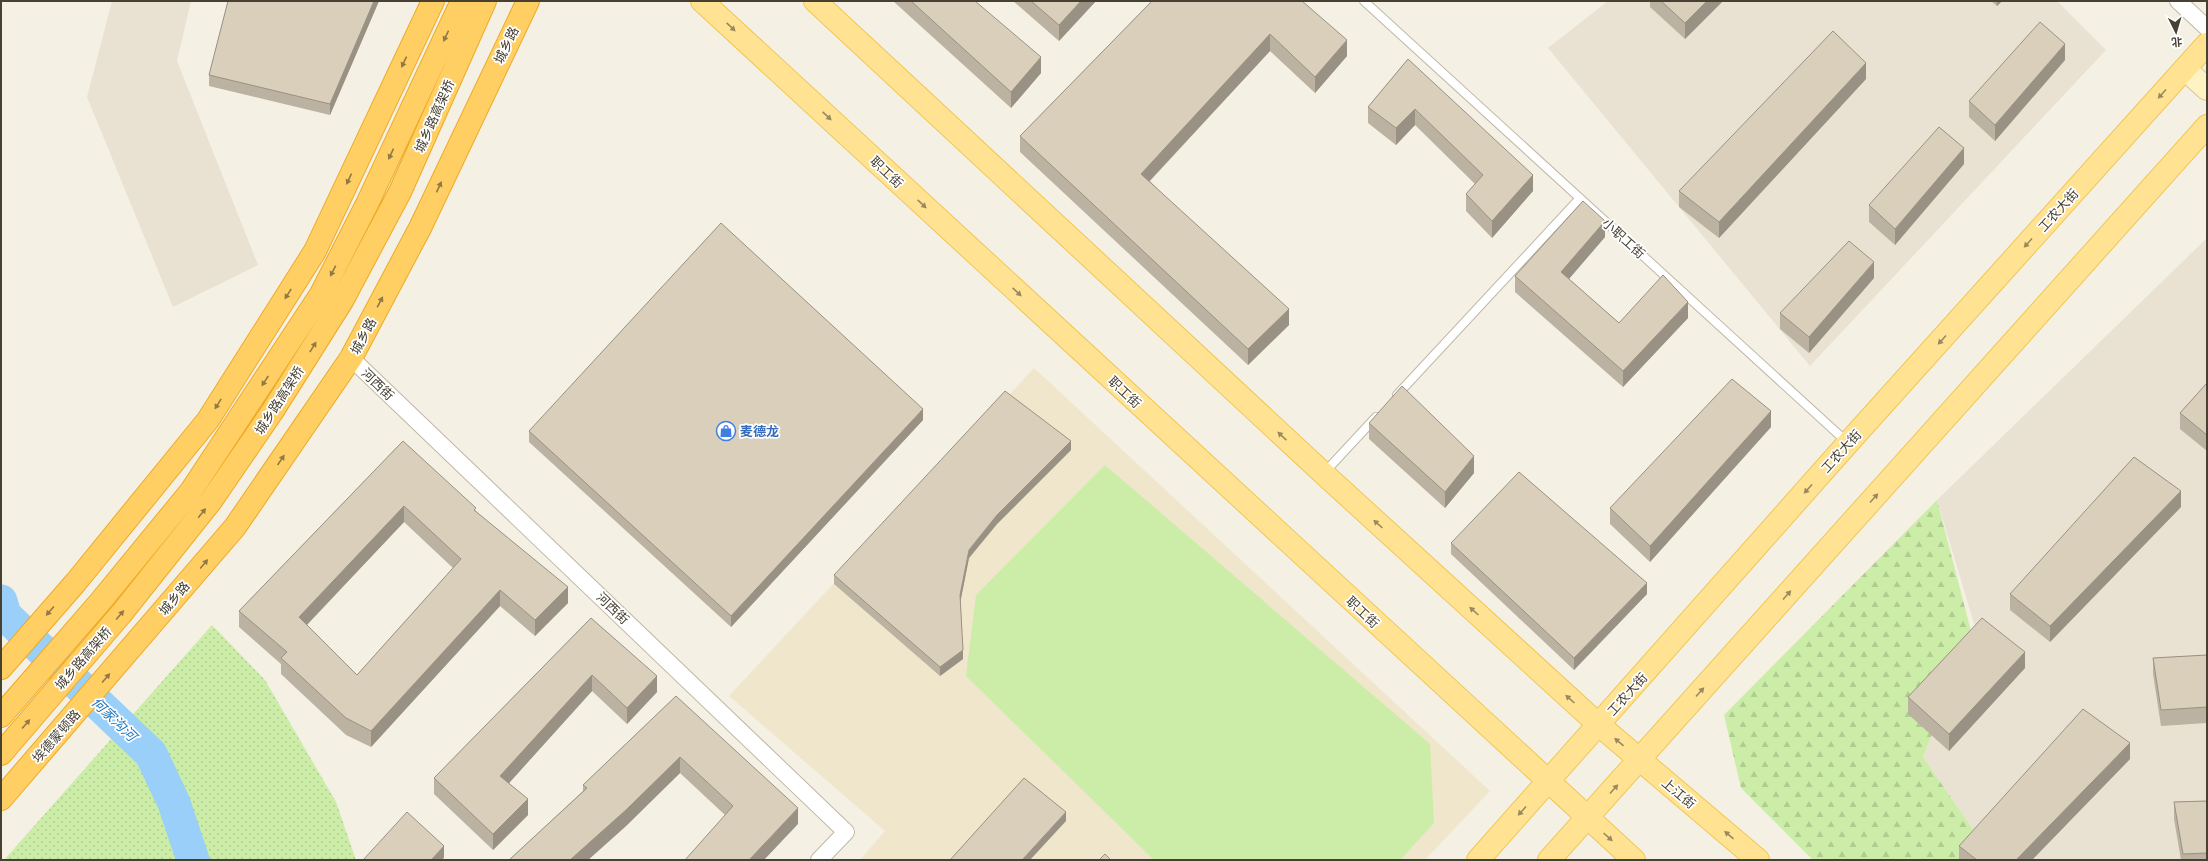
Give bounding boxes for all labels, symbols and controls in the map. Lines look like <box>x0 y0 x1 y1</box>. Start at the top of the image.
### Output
north arrow <box>2156 12 2196 52</box>
one-way arrow <box>726 23 736 32</box>
street label: 城乡路 <box>490 24 522 66</box>
one-way arrow <box>443 31 449 42</box>
text: 北 <box>2171 35 2183 49</box>
one-way arrow <box>401 56 407 67</box>
street label: 城乡路高架桥 <box>411 77 457 155</box>
one-way arrow <box>2158 89 2167 99</box>
one-way arrow <box>821 111 832 120</box>
one-way arrow <box>388 148 394 160</box>
street label: 职工街 <box>867 153 907 191</box>
one-way arrow <box>346 174 352 185</box>
one-way arrow <box>436 181 442 192</box>
street label: 工农大街 <box>2035 185 2081 235</box>
one-way arrow <box>917 199 927 209</box>
street label: 小职工街 <box>1599 215 1649 261</box>
one-way arrow <box>2024 238 2033 248</box>
one-way arrow <box>330 265 336 276</box>
one-way arrow <box>1013 287 1022 296</box>
one-way arrow <box>284 289 292 299</box>
one-way arrow <box>377 297 383 308</box>
street label: 城乡路 <box>347 315 379 357</box>
one-way arrow <box>1937 334 1946 345</box>
one-way arrow <box>309 342 317 352</box>
street label: 城乡路高架桥 <box>251 363 307 437</box>
street label: 河西街 <box>358 365 398 403</box>
street label: 职工街 <box>1105 373 1145 411</box>
one-way arrow <box>261 375 268 387</box>
one-way arrow <box>215 398 222 409</box>
shop icon: 麦德龙 <box>715 420 737 442</box>
place label: 麦德龙 <box>740 423 779 439</box>
street label: 工农大街 <box>1818 426 1864 476</box>
one-way arrow <box>1277 431 1288 440</box>
one-way arrow <box>277 454 285 465</box>
one-way arrow <box>1804 483 1813 494</box>
one-way arrow <box>1869 493 1878 504</box>
one-way arrow <box>197 508 206 519</box>
one-way arrow <box>1373 519 1383 528</box>
one-way arrow <box>199 558 208 569</box>
street label: 城乡路 <box>155 578 193 618</box>
street label: 河西街 <box>593 589 633 627</box>
one-way arrow <box>1782 591 1791 600</box>
street label: 职工街 <box>1343 593 1383 631</box>
one-way arrow <box>46 606 55 617</box>
one-way arrow <box>1469 606 1479 616</box>
one-way arrow <box>116 609 125 620</box>
street label: 城乡路高架桥 <box>51 623 115 693</box>
street label: 工农大街 <box>1604 669 1650 719</box>
one-way arrow <box>101 673 110 684</box>
one-way arrow <box>1696 687 1705 697</box>
water label: 何家沟河 <box>88 693 143 747</box>
one-way arrow <box>1565 694 1575 704</box>
street label: 埃德蒙顿路 <box>29 706 83 766</box>
one-way arrow <box>22 719 31 729</box>
one-way arrow <box>1613 737 1624 746</box>
street label: 上江街 <box>1659 774 1699 812</box>
one-way arrow <box>1609 784 1618 794</box>
one-way arrow <box>1518 807 1527 816</box>
one-way arrow <box>1723 830 1734 839</box>
one-way arrow <box>1603 832 1613 841</box>

